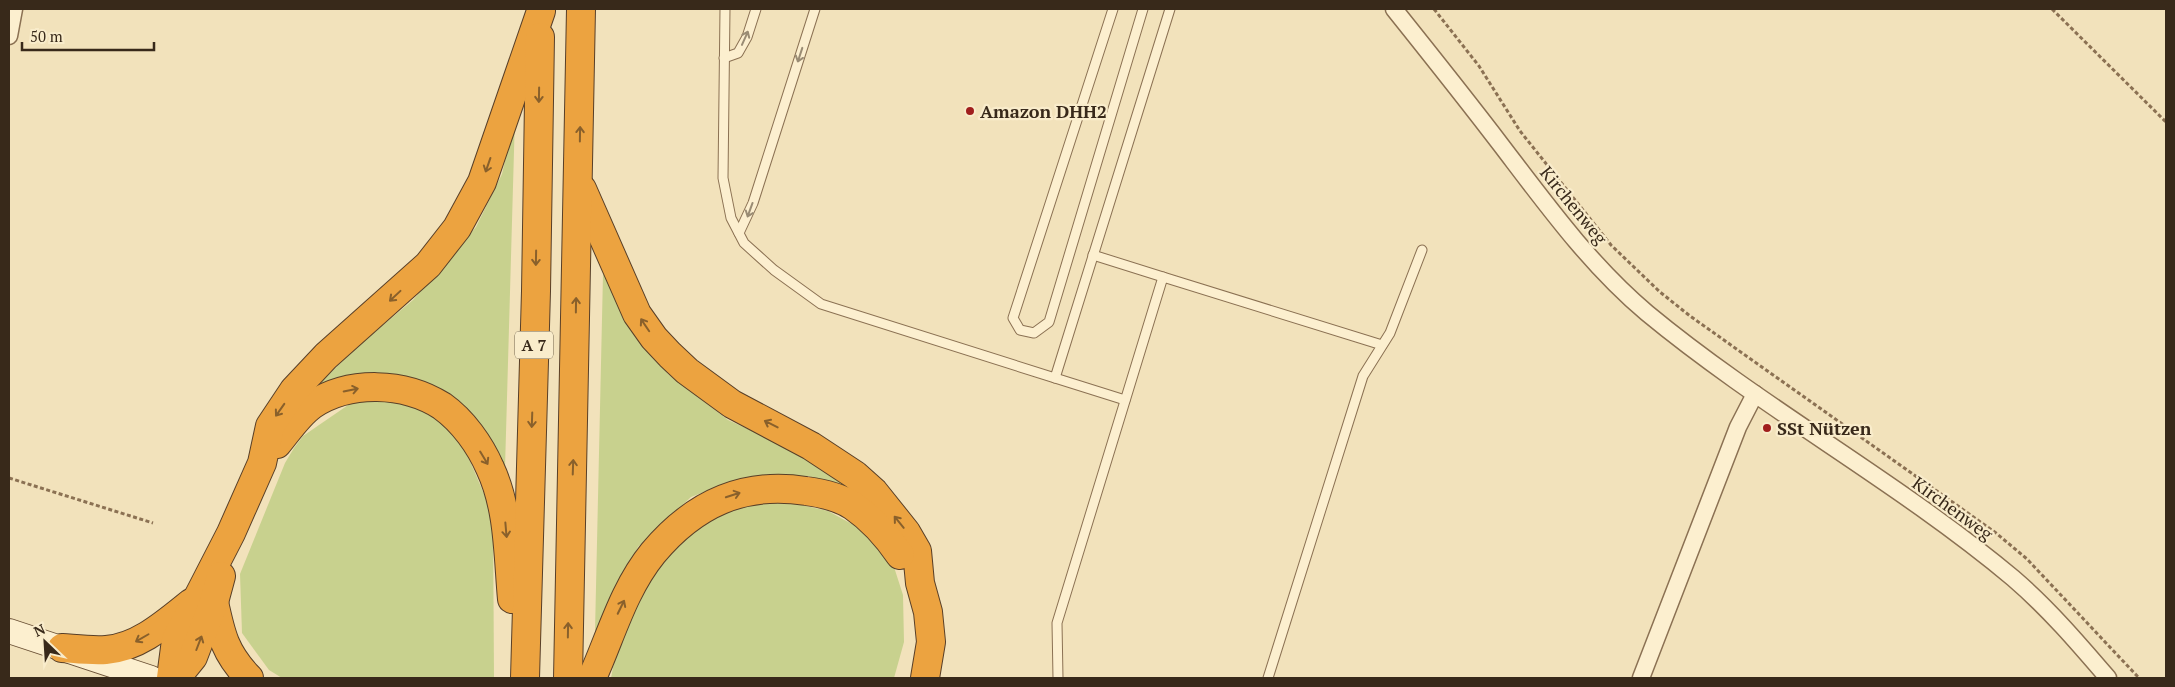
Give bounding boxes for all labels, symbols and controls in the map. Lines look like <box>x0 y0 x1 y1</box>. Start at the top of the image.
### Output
scale bar <box>22 20 155 52</box>
text: 50 m <box>30 26 63 46</box>
one-way arrow <box>741 31 751 46</box>
one-way arrow <box>795 47 804 63</box>
one-way arrow <box>534 86 544 103</box>
place label: Amazon DHH2 <box>980 99 1107 123</box>
marker: Amazon DHH2 <box>964 105 976 117</box>
one-way arrow <box>575 126 585 142</box>
one-way arrow <box>483 157 492 173</box>
street label: Kirchenweg <box>1535 161 1613 250</box>
one-way arrow <box>745 202 754 217</box>
one-way arrow <box>532 249 541 265</box>
one-way arrow <box>388 290 401 302</box>
one-way arrow <box>572 297 581 313</box>
one-way arrow <box>640 318 650 332</box>
road number: A 7 <box>515 332 553 358</box>
one-way arrow <box>342 385 358 394</box>
one-way arrow <box>275 403 285 417</box>
one-way arrow <box>527 412 537 428</box>
place label: SSt Nützen <box>1777 416 1872 440</box>
one-way arrow <box>764 419 779 428</box>
marker: SSt Nützen <box>1761 422 1773 434</box>
one-way arrow <box>480 450 490 464</box>
one-way arrow <box>568 459 577 475</box>
street label: Kirchenweg <box>1908 471 1999 546</box>
one-way arrow <box>724 490 740 499</box>
one-way arrow <box>893 516 904 529</box>
one-way arrow <box>501 521 511 537</box>
one-way arrow <box>617 599 627 614</box>
north arrow <box>20 617 70 667</box>
text: N <box>30 619 48 641</box>
one-way arrow <box>563 622 573 638</box>
one-way arrow <box>135 633 150 643</box>
one-way arrow <box>195 635 204 651</box>

